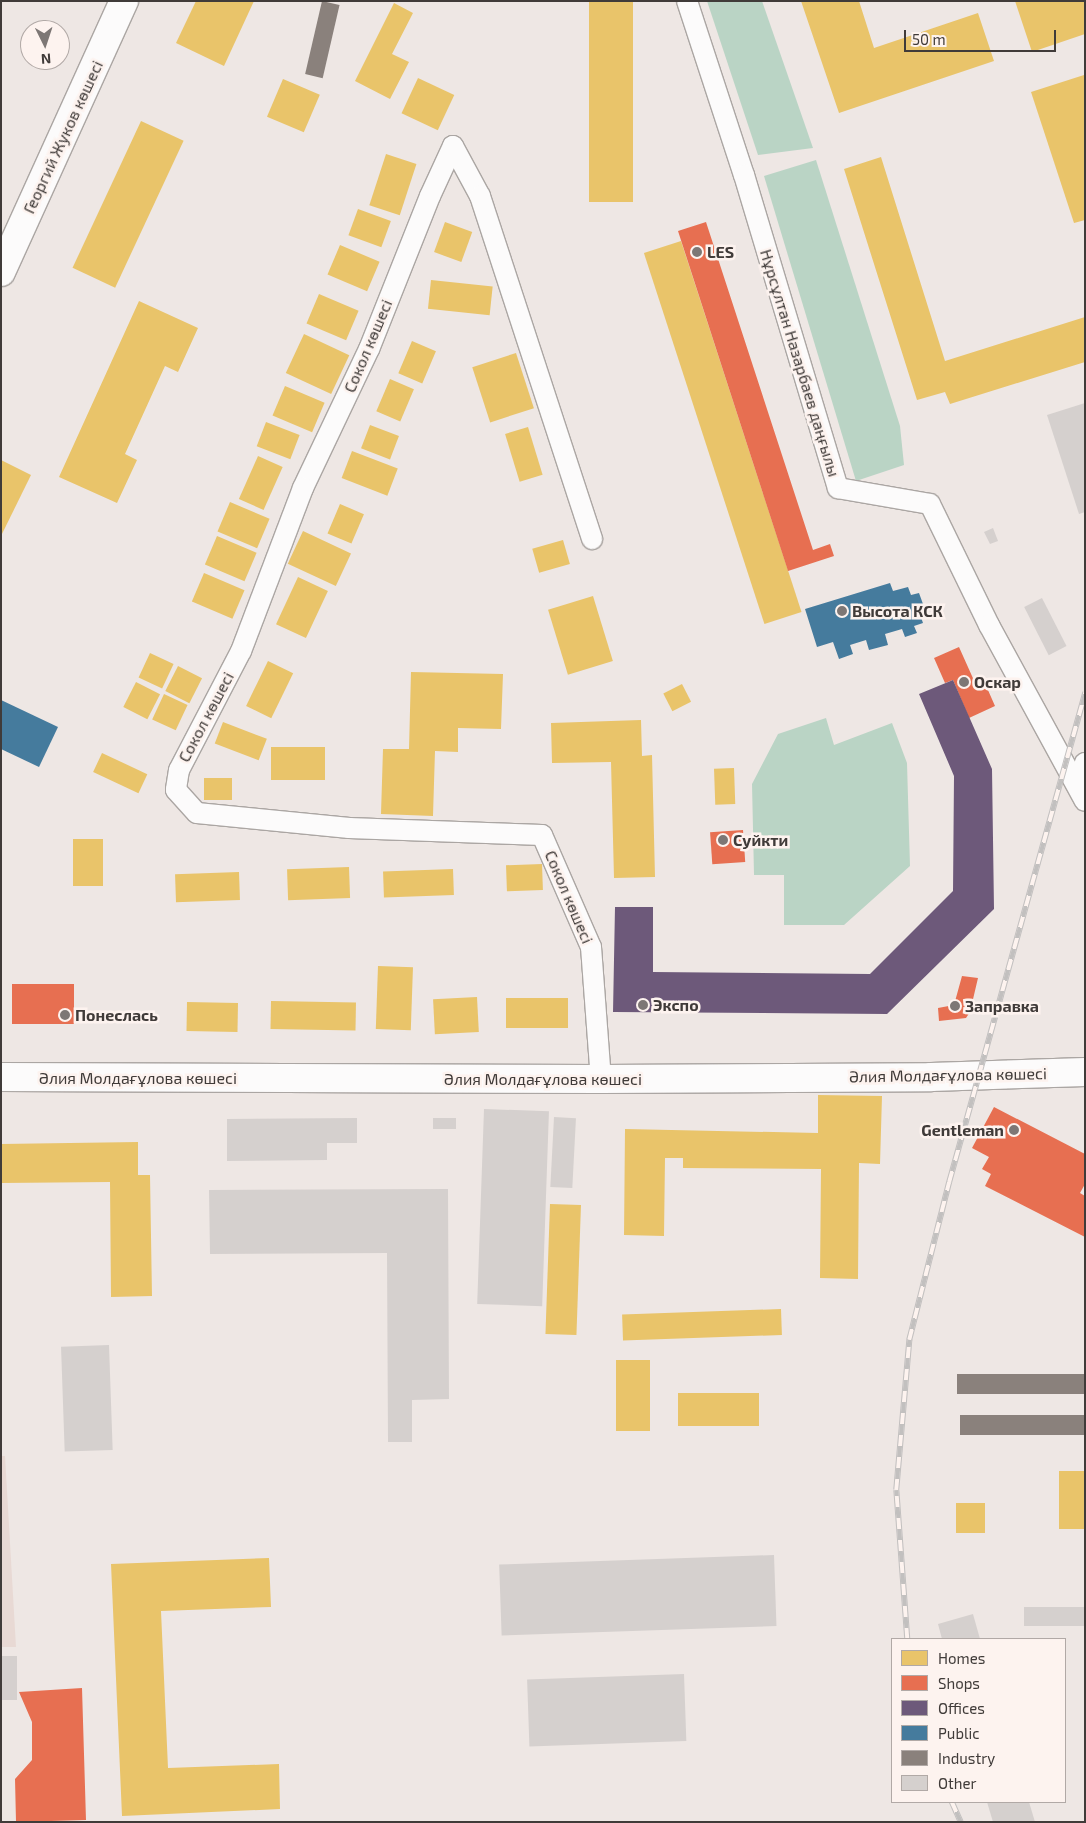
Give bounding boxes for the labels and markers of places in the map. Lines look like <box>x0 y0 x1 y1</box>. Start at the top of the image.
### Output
place label: LES <box>707 242 734 262</box>
marker: LES <box>691 246 703 258</box>
place label: Высота КСК <box>852 601 943 621</box>
marker: Высота КСК <box>836 605 848 617</box>
place label: Оскар <box>974 672 1021 692</box>
marker: Оскар <box>958 676 970 688</box>
place label: Суйкти <box>733 830 788 850</box>
marker: Суйкти <box>717 834 729 846</box>
place label: Экспо <box>653 995 699 1015</box>
place label: Заправка <box>965 996 1039 1016</box>
marker: Экспо <box>637 999 649 1011</box>
marker: Заправка <box>949 1000 961 1012</box>
place label: Понеслась <box>75 1005 158 1025</box>
marker: Понеслась <box>59 1009 71 1021</box>
place label: Gentleman <box>921 1120 1004 1140</box>
marker: Gentleman <box>1008 1124 1020 1136</box>

